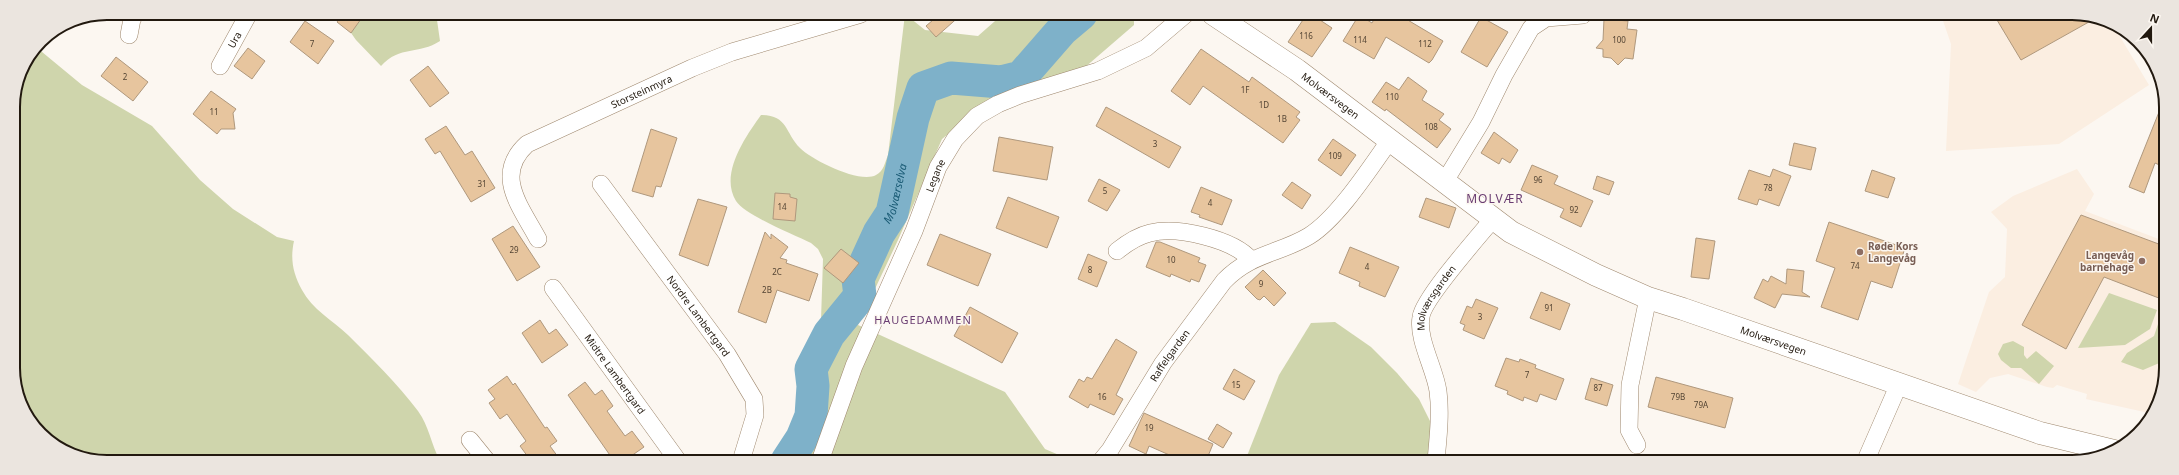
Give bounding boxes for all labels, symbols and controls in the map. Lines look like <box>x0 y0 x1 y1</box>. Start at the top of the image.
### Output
north arrow <box>2131 8 2171 48</box>
text: N <box>2148 10 2162 27</box>
street label: Ura <box>224 29 245 50</box>
house number: 116 <box>1299 30 1313 41</box>
house number: 114 <box>1353 34 1367 45</box>
house number: 100 <box>1612 34 1626 45</box>
house number: 7 <box>310 38 315 49</box>
house number: 112 <box>1418 38 1432 49</box>
street label: Molværsvegen <box>1299 69 1362 122</box>
house number: 2 <box>123 71 128 82</box>
street label: Storsteinmyra <box>608 71 674 112</box>
house number: 1F <box>1241 84 1249 95</box>
house number: 110 <box>1385 91 1399 102</box>
house number: 1D <box>1259 99 1269 110</box>
house number: 11 <box>209 106 219 117</box>
house number: 1B <box>1277 113 1287 124</box>
house number: 108 <box>1424 121 1438 132</box>
house number: 3 <box>1153 138 1158 149</box>
house number: 109 <box>1328 150 1342 161</box>
street label: Legane <box>922 156 948 194</box>
water label: Molværselva <box>879 161 910 226</box>
house number: 96 <box>1533 174 1543 185</box>
house number: 31 <box>477 178 487 189</box>
house number: 78 <box>1763 182 1773 193</box>
house number: 5 <box>1103 185 1108 196</box>
district label: MOLVÆR <box>1466 190 1524 207</box>
house number: 4 <box>1208 197 1213 208</box>
house number: 14 <box>777 201 787 212</box>
house number: 92 <box>1569 204 1579 215</box>
place label: Røde Kors Langevåg <box>1868 239 1918 265</box>
house number: 29 <box>509 244 519 255</box>
marker: Røde Kors Langevåg <box>1855 247 1865 257</box>
place label: Langevåg barnehage <box>2080 248 2134 274</box>
house number: 10 <box>1166 254 1176 265</box>
marker: Langevåg barnehage <box>2137 256 2147 266</box>
house number: 74 <box>1850 260 1860 271</box>
house number: 4 <box>1365 261 1370 272</box>
street label: Molværsgarden <box>1413 262 1459 331</box>
house number: 8 <box>1088 264 1093 275</box>
house number: 2C <box>772 266 782 277</box>
street label: Nordre Lambertgard <box>664 272 733 359</box>
house number: 9 <box>1259 278 1264 289</box>
house number: 2B <box>762 284 772 295</box>
house number: 91 <box>1544 302 1554 313</box>
house number: 3 <box>1478 311 1483 322</box>
district label: HAUGEDAMMEN <box>874 312 972 327</box>
street label: Molværsvegen <box>1739 322 1808 358</box>
street label: Raffelgarden <box>1146 327 1193 384</box>
street label: Midtre Lambertgard <box>581 331 649 417</box>
house number: 7 <box>1525 369 1530 380</box>
house number: 15 <box>1231 379 1241 390</box>
house number: 87 <box>1593 382 1603 393</box>
house number: 16 <box>1097 391 1107 402</box>
house number: 79B <box>1671 391 1685 402</box>
house number: 79A <box>1694 399 1709 410</box>
house number: 19 <box>1144 422 1154 433</box>

